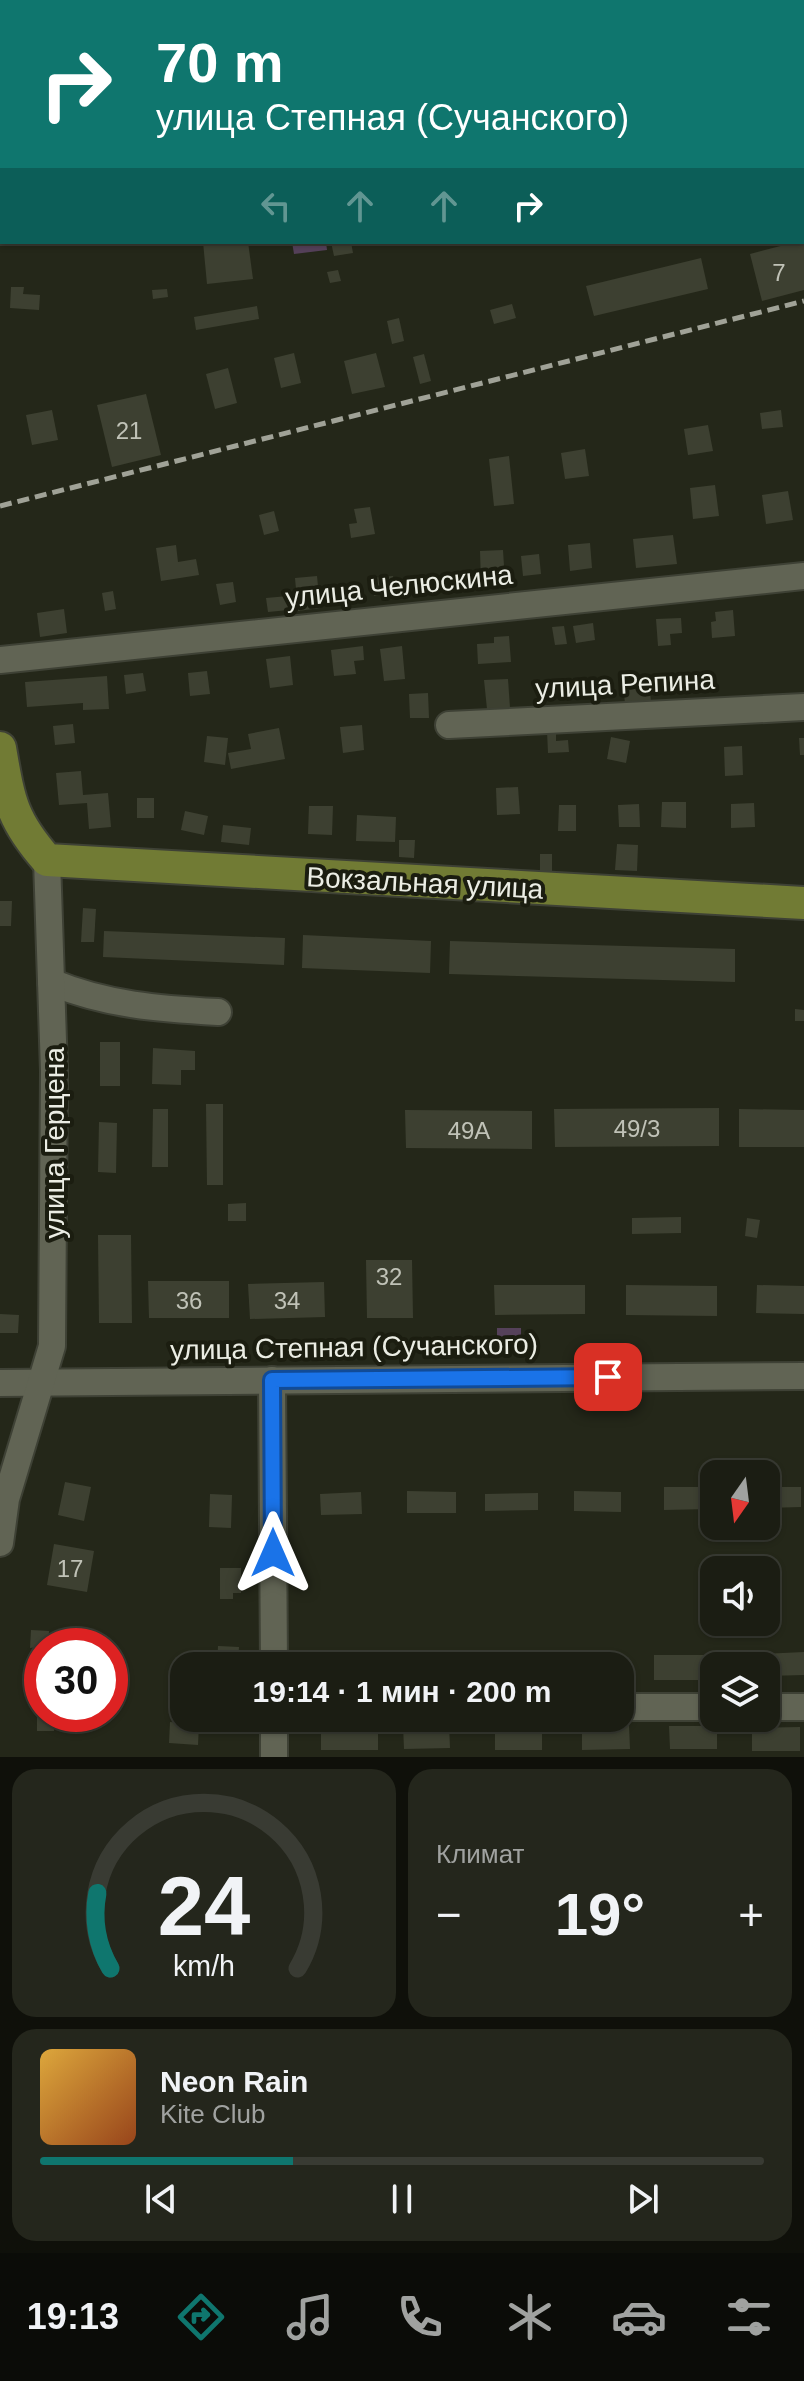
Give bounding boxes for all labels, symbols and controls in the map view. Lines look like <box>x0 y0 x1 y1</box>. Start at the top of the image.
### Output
text: 70 m <box>156 31 284 94</box>
icon: right <box>24 32 128 136</box>
text: улица Степная (Сучанского) <box>156 97 629 138</box>
icon: left <box>254 184 298 228</box>
icon: ahead <box>338 184 382 228</box>
icon: ahead <box>422 184 466 228</box>
icon: right <box>506 184 550 228</box>
house number: 7 <box>772 259 786 286</box>
house number: 21 <box>116 417 142 444</box>
street label: улица Челюскина <box>284 559 515 613</box>
street label: улица Репина <box>535 664 716 704</box>
street label: Вокзальная улица <box>306 861 545 905</box>
street label: улица Герцена <box>39 1047 70 1239</box>
house number: 49/3 <box>614 1115 660 1142</box>
house number: 49А <box>448 1117 490 1144</box>
house number: 32 <box>376 1263 402 1290</box>
house number: 36 <box>176 1287 202 1314</box>
house number: 34 <box>274 1287 300 1314</box>
street label: улица Степная (Сучанского) <box>170 1328 538 1366</box>
pin <box>574 1343 642 1411</box>
icon: arrive <box>586 1355 630 1399</box>
north arrow <box>700 1460 780 1540</box>
map controls <box>700 1460 780 1732</box>
position arrow <box>231 1511 315 1595</box>
house number: 17 <box>57 1555 83 1582</box>
button: sound <box>700 1556 780 1636</box>
speed limit sign: 30 <box>24 1628 128 1732</box>
button: layers <box>700 1652 780 1732</box>
text: 19:14 · 1 мин · 200 m <box>253 1675 551 1708</box>
text: Климат <box>436 1839 525 1869</box>
text: 24 <box>158 1860 250 1953</box>
text: 19° <box>555 1881 645 1948</box>
text: − <box>436 1890 462 1939</box>
text: + <box>738 1890 764 1939</box>
text: km/h <box>173 1950 235 1982</box>
text: Neon Rain <box>160 2065 308 2098</box>
text: Kite Club <box>160 2099 266 2129</box>
icon: previous <box>139 2177 183 2221</box>
icon: pause <box>380 2177 424 2221</box>
icon: next <box>621 2177 665 2221</box>
icon: directions <box>173 2289 229 2345</box>
icon: music <box>282 2289 338 2345</box>
icon: phone <box>392 2289 448 2345</box>
icon: climate <box>502 2289 558 2345</box>
icon: car <box>611 2289 667 2345</box>
icon: filters <box>721 2289 777 2345</box>
text: 19:13 <box>27 2296 119 2337</box>

